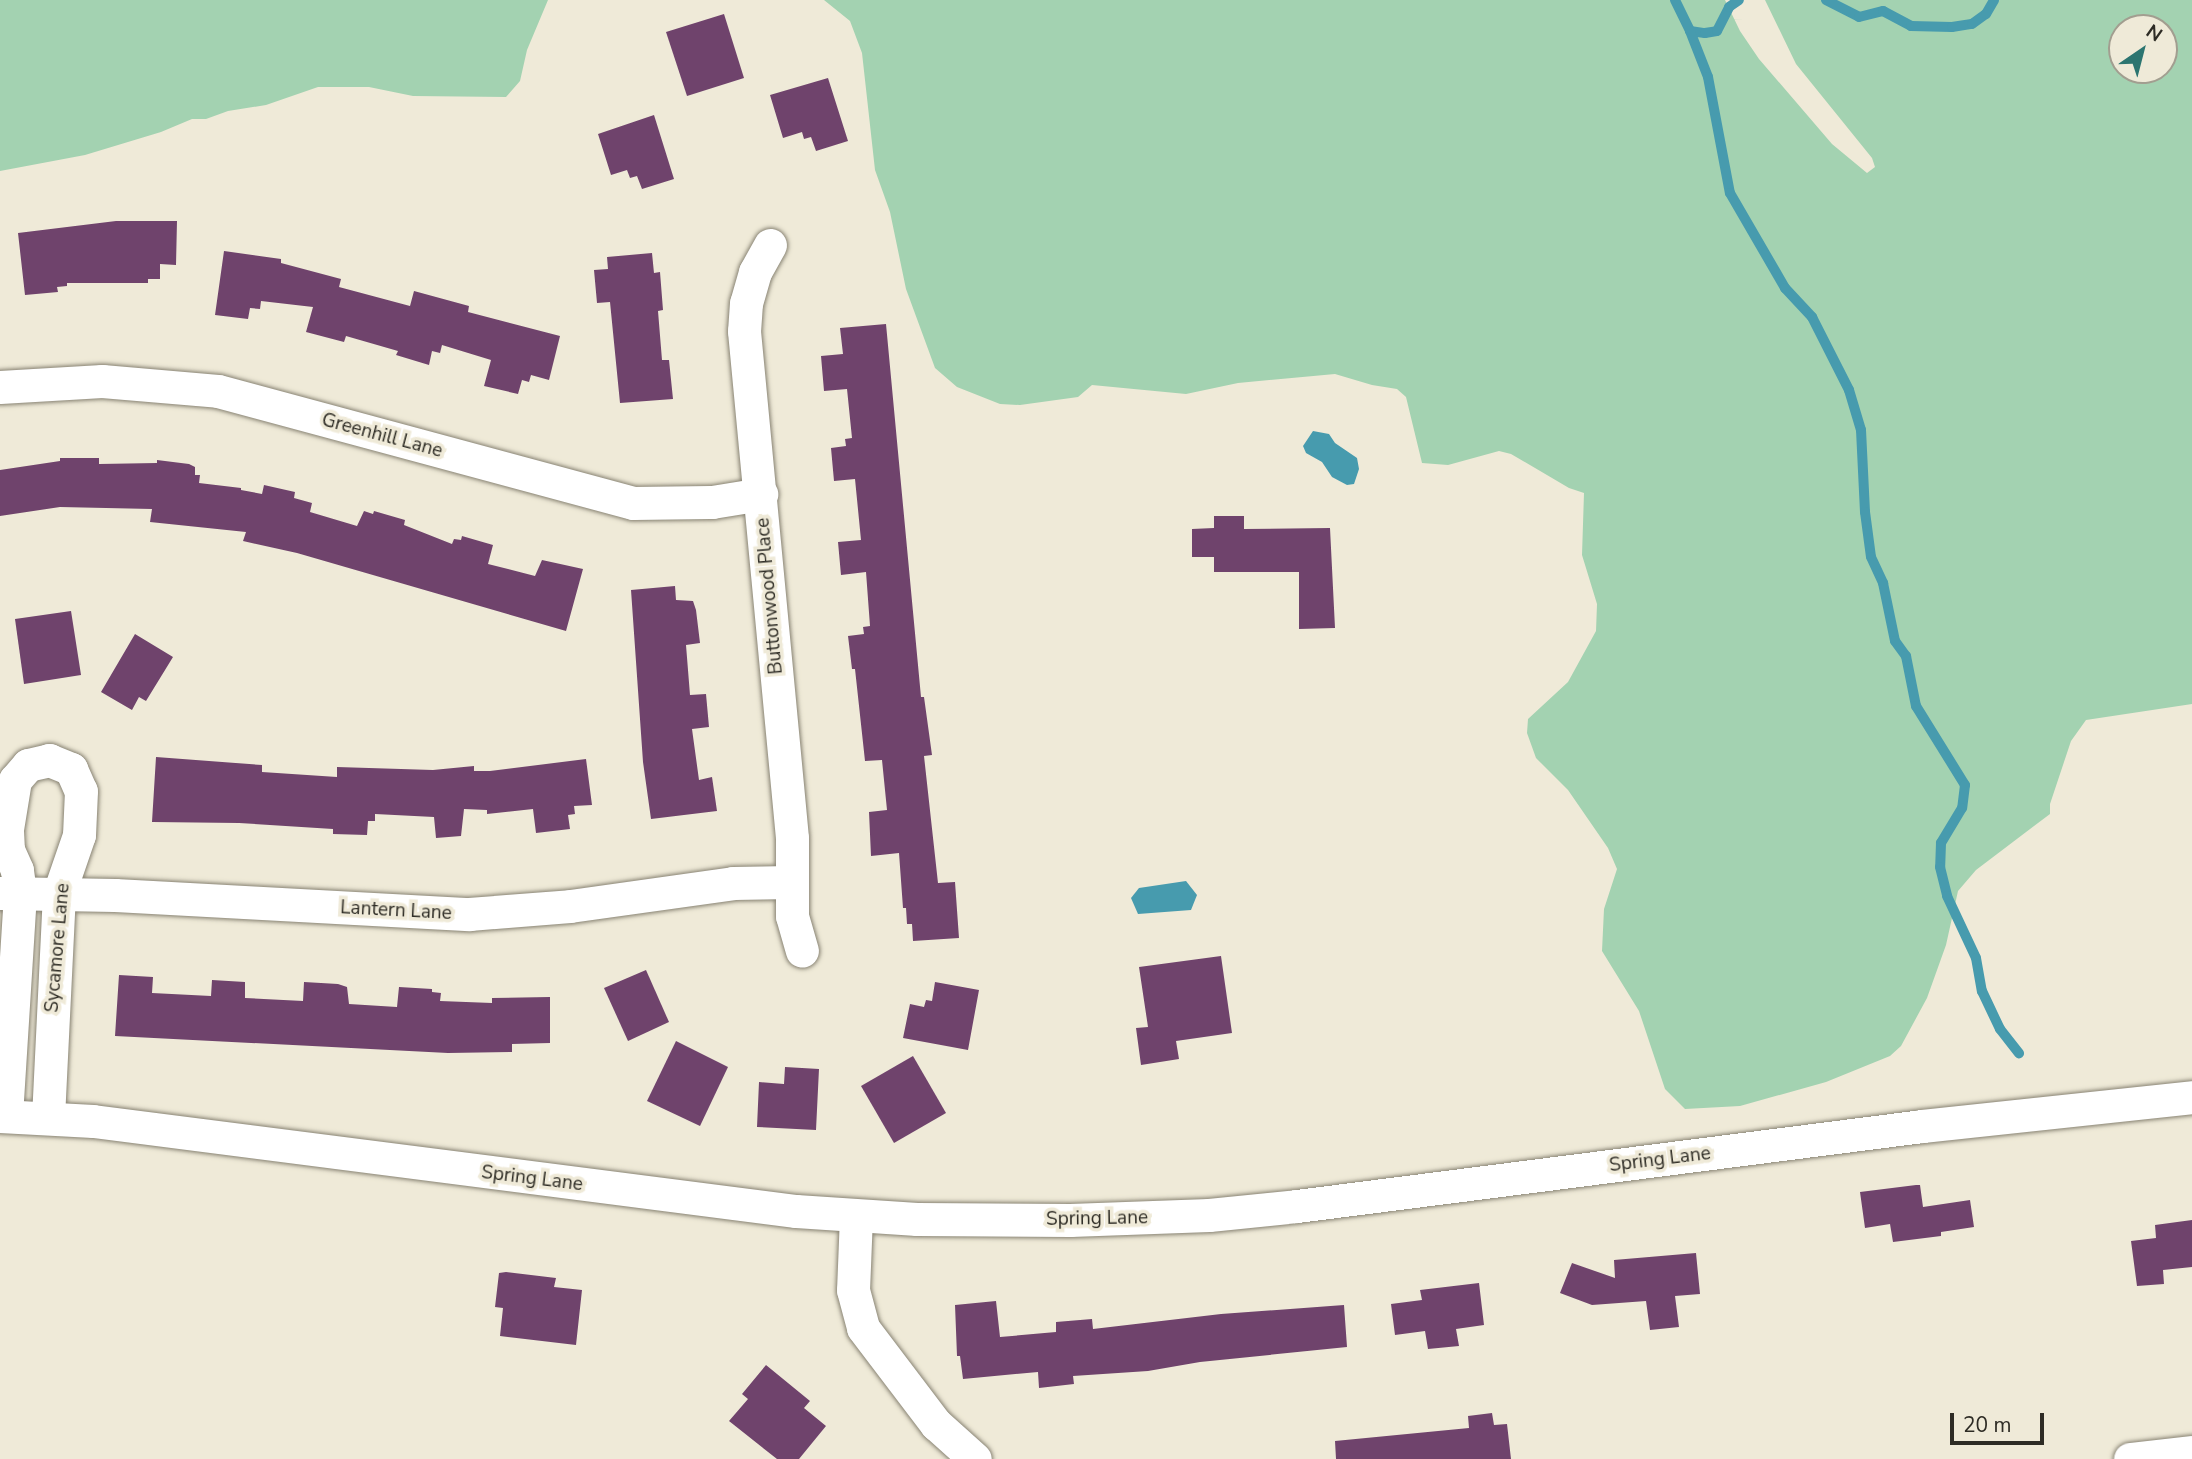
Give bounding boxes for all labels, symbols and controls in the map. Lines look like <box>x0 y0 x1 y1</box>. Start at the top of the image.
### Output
north arrow <box>2108 14 2178 84</box>
text: N <box>2141 19 2167 48</box>
street label: Greenhill Lane <box>319 409 445 463</box>
street label: Buttonwood Place <box>752 517 788 675</box>
street label: Sycamore Lane <box>41 882 75 1014</box>
street label: Lantern Lane <box>340 897 452 925</box>
street label: Spring Lane <box>1608 1142 1712 1178</box>
street label: Spring Lane <box>480 1161 584 1197</box>
street label: Spring Lane <box>1046 1207 1148 1231</box>
scale bar <box>1954 1400 2048 1444</box>
text: 20 m <box>1963 1411 2012 1439</box>

